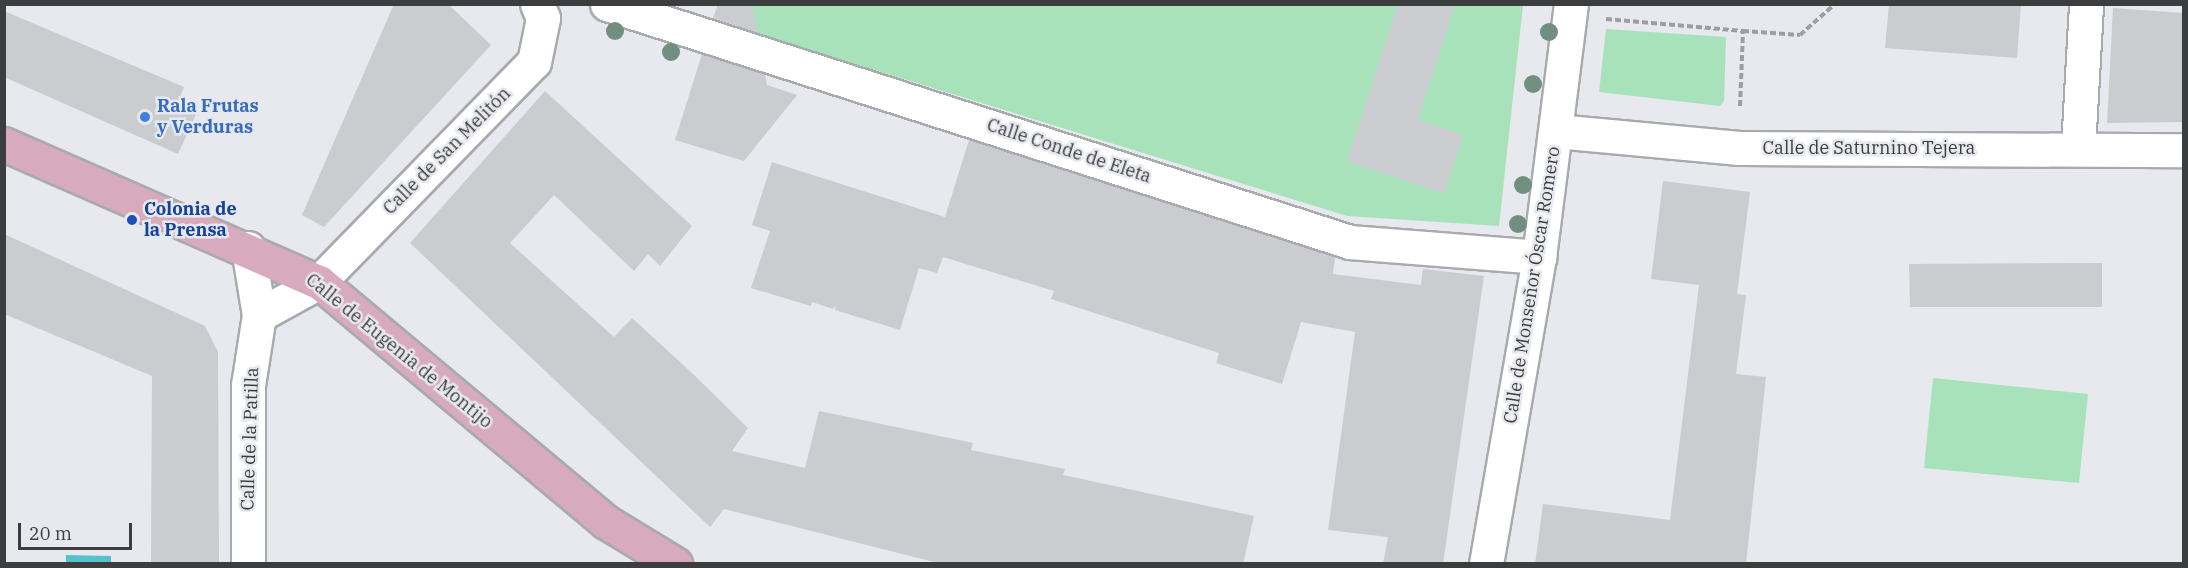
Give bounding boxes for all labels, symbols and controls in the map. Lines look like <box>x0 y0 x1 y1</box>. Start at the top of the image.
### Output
street label: Calle de San Melitón <box>379 83 515 219</box>
place label: Rala Frutas y Verduras <box>157 96 259 138</box>
marker: Rala Frutas y Verduras <box>138 110 152 124</box>
street label: Calle Conde de Eleta <box>984 114 1154 188</box>
street label: Calle de Saturnino Tejera <box>1763 137 1975 159</box>
street label: Calle de Monseñor Óscar Romero <box>1499 145 1565 425</box>
place label: Colonia de la Prensa <box>144 199 237 242</box>
marker: Colonia de la Prensa <box>125 213 139 227</box>
street label: Calle de Eugenia de Montijo <box>301 269 497 433</box>
street label: Calle de la Patilla <box>237 367 263 511</box>
scale bar <box>21 511 135 549</box>
text: 20 m <box>29 522 72 545</box>

